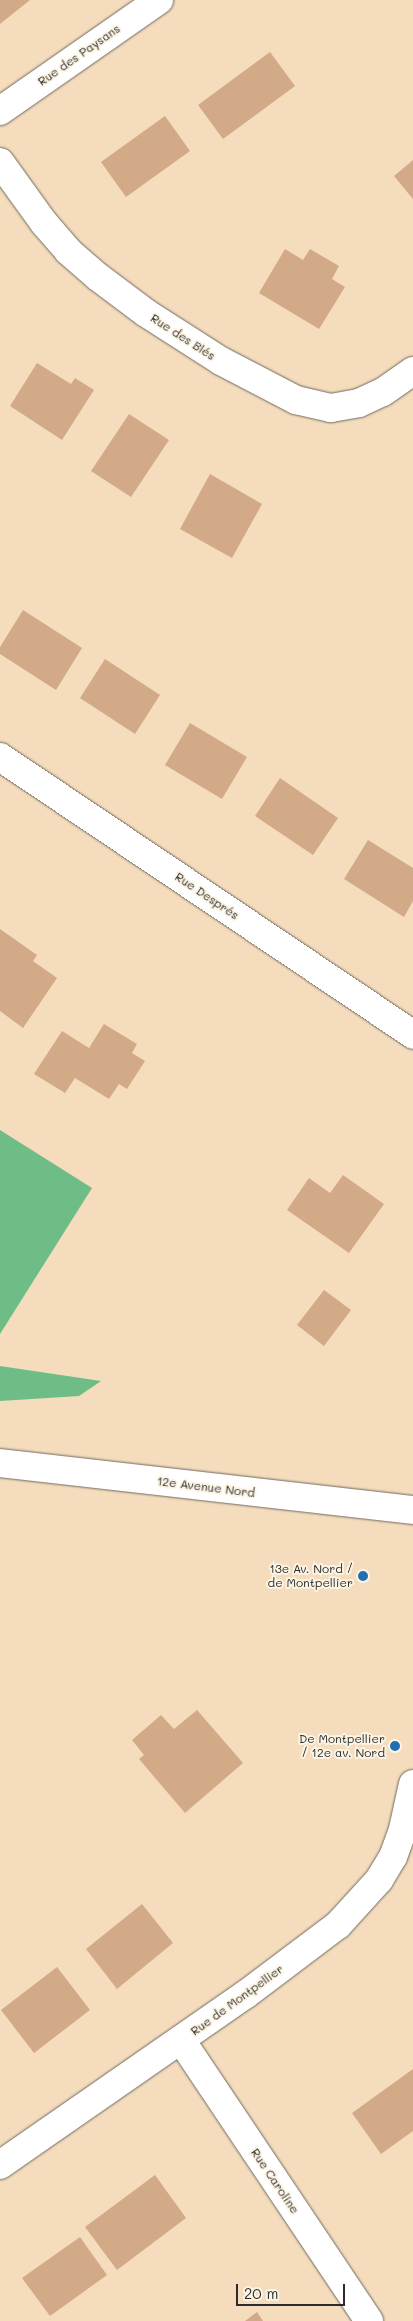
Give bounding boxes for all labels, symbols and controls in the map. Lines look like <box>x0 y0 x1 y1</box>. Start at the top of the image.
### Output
street label: Rue des Paysans <box>35 21 123 89</box>
street label: Rue des Blés <box>148 311 218 363</box>
street label: Rue Després <box>172 869 242 923</box>
street label: 12e Avenue Nord <box>156 1474 256 1500</box>
place label: 13e Av. Nord / de Montpellier <box>268 1562 353 1590</box>
marker: 13e Av. Nord / de Montpellier <box>357 1570 369 1582</box>
place label: De Montpellier / 12e av. Nord <box>299 1732 385 1760</box>
marker: De Montpellier / 12e av. Nord <box>389 1740 401 1752</box>
street label: Rue de Montpellier <box>188 1962 286 2038</box>
street label: Rue Caroline <box>248 2146 302 2216</box>
scale bar <box>238 2274 347 2306</box>
text: 20 m <box>244 2283 278 2303</box>

